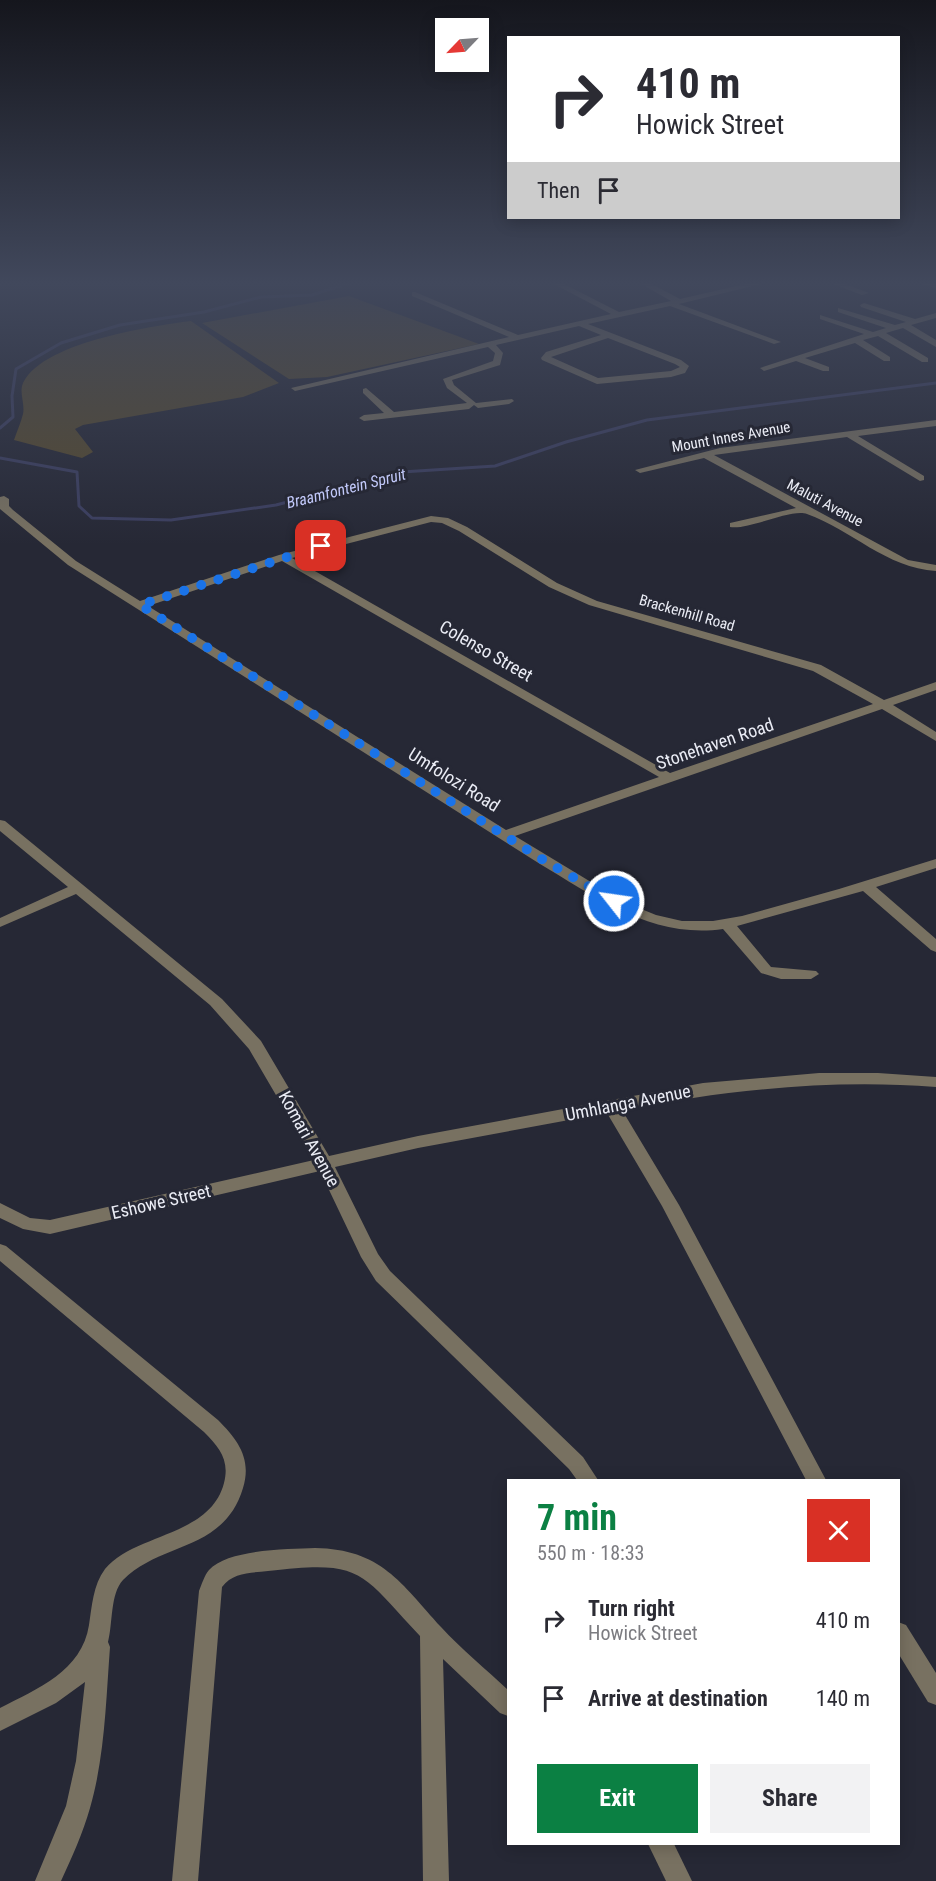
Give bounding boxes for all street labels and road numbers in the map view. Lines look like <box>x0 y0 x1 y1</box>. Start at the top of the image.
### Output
street label: Mount Innes Avenue <box>670 418 792 456</box>
street label: Maluti Avenue <box>784 475 866 531</box>
street label: Brackenhill Road <box>637 591 737 635</box>
street label: Colenso Street <box>436 615 537 686</box>
street label: Stonehaven Road <box>653 714 776 773</box>
street label: Umfolozi Road <box>405 743 504 816</box>
street label: Umhlanga Avenue <box>563 1080 692 1125</box>
street label: Komari Avenue <box>274 1087 344 1190</box>
street label: Eshowe Street <box>109 1180 213 1223</box>

